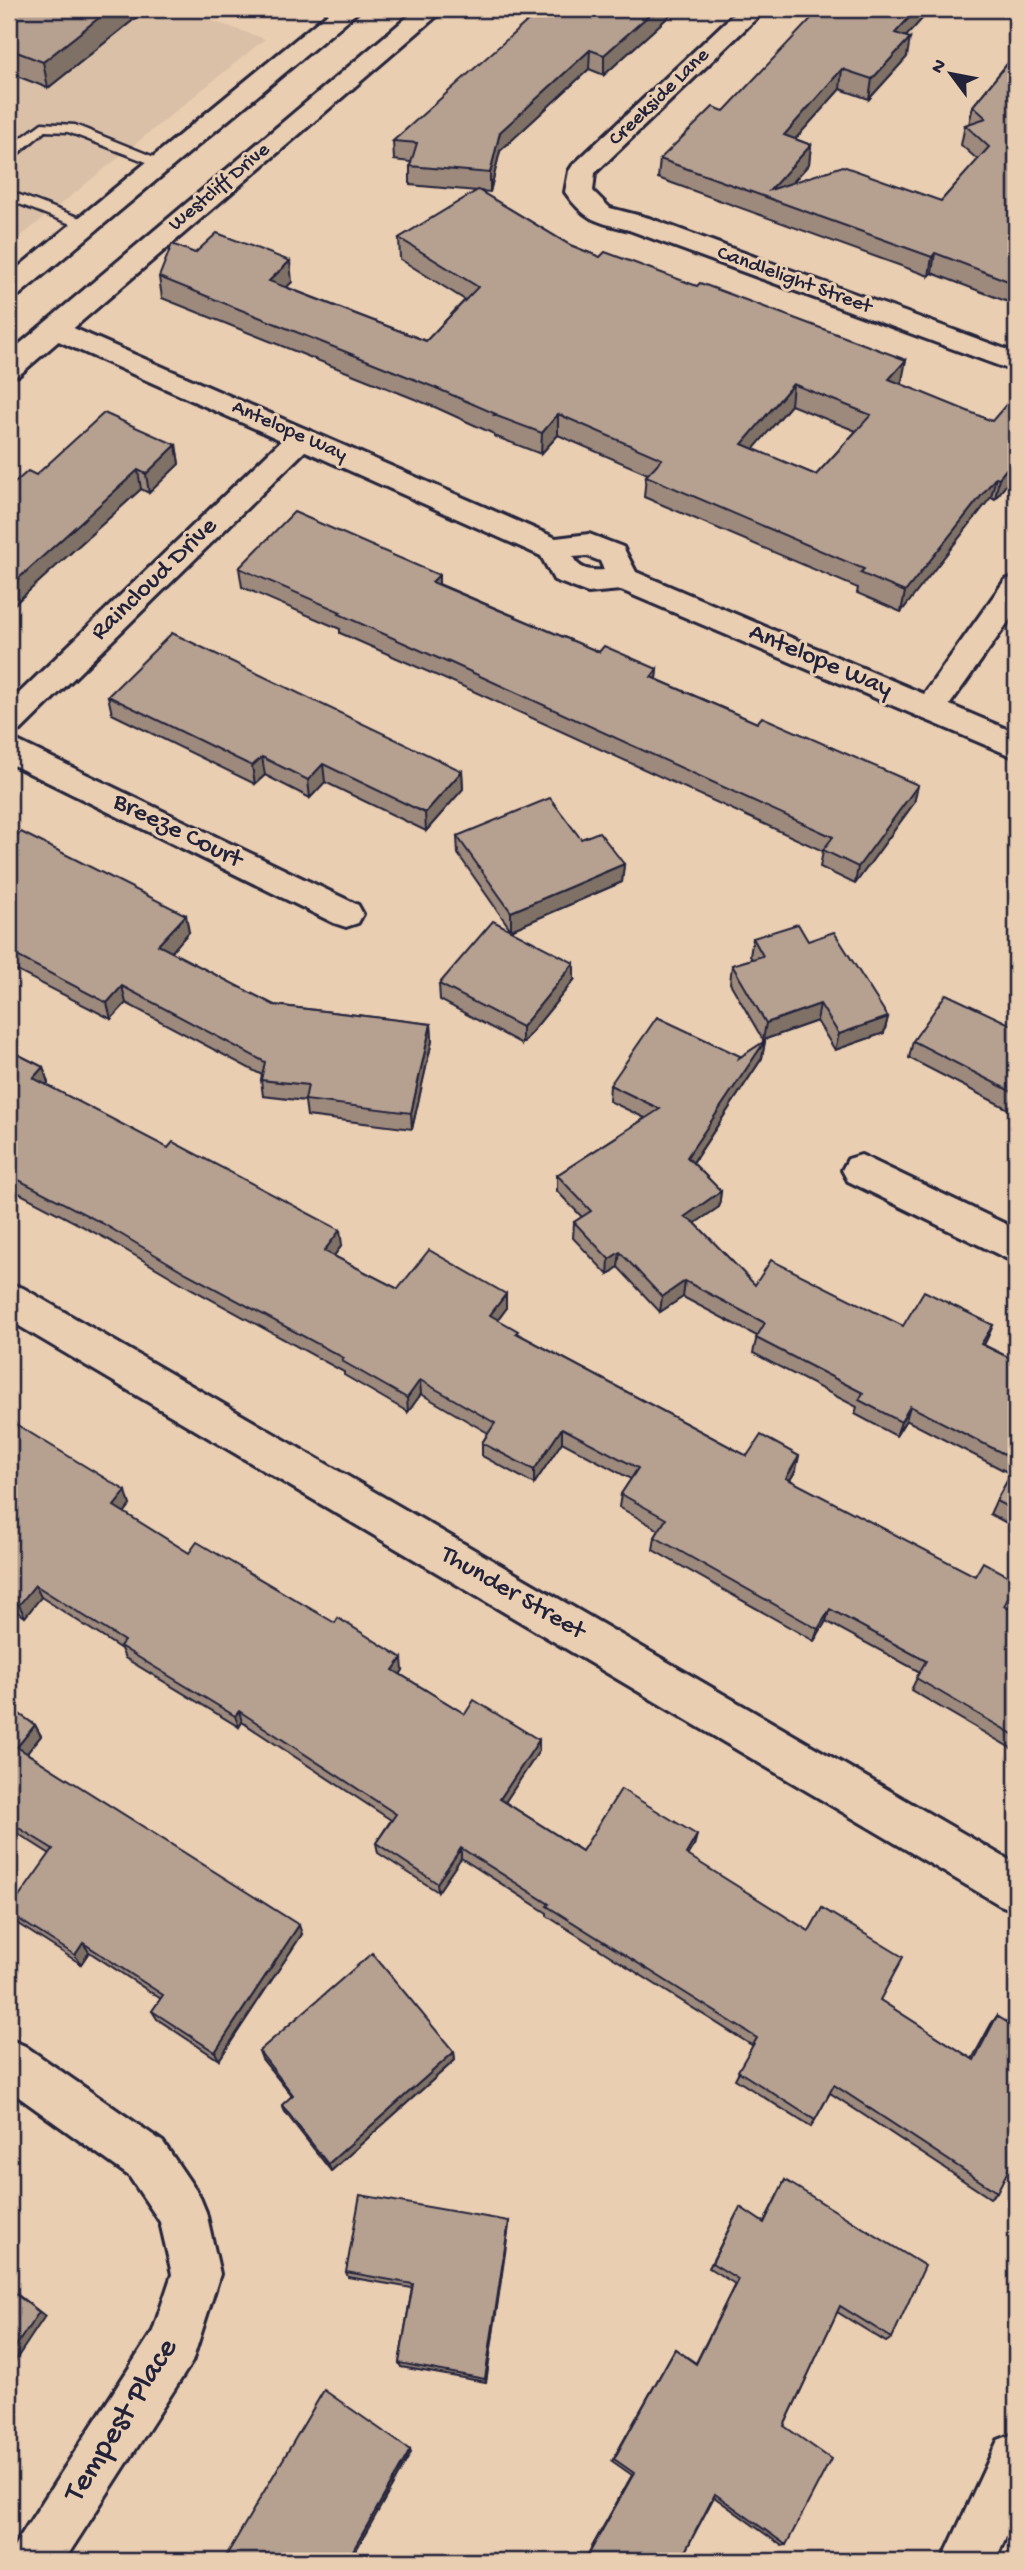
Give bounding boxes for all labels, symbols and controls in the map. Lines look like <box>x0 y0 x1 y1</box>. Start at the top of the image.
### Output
north arrow <box>916 38 986 108</box>
street label: Creekside Lane <box>604 43 716 152</box>
text: N <box>927 55 953 78</box>
street label: Westcliff Drive <box>164 138 277 238</box>
street label: Candlelight Street <box>713 241 877 321</box>
street label: Antelope Way <box>228 396 350 468</box>
street label: Raincloud Drive <box>85 511 225 648</box>
street label: Antelope Way <box>744 618 896 706</box>
street label: Breeze Court <box>106 787 249 878</box>
street label: Thunder Street <box>432 1539 592 1649</box>
street label: Tempest Place <box>56 2332 188 2512</box>

